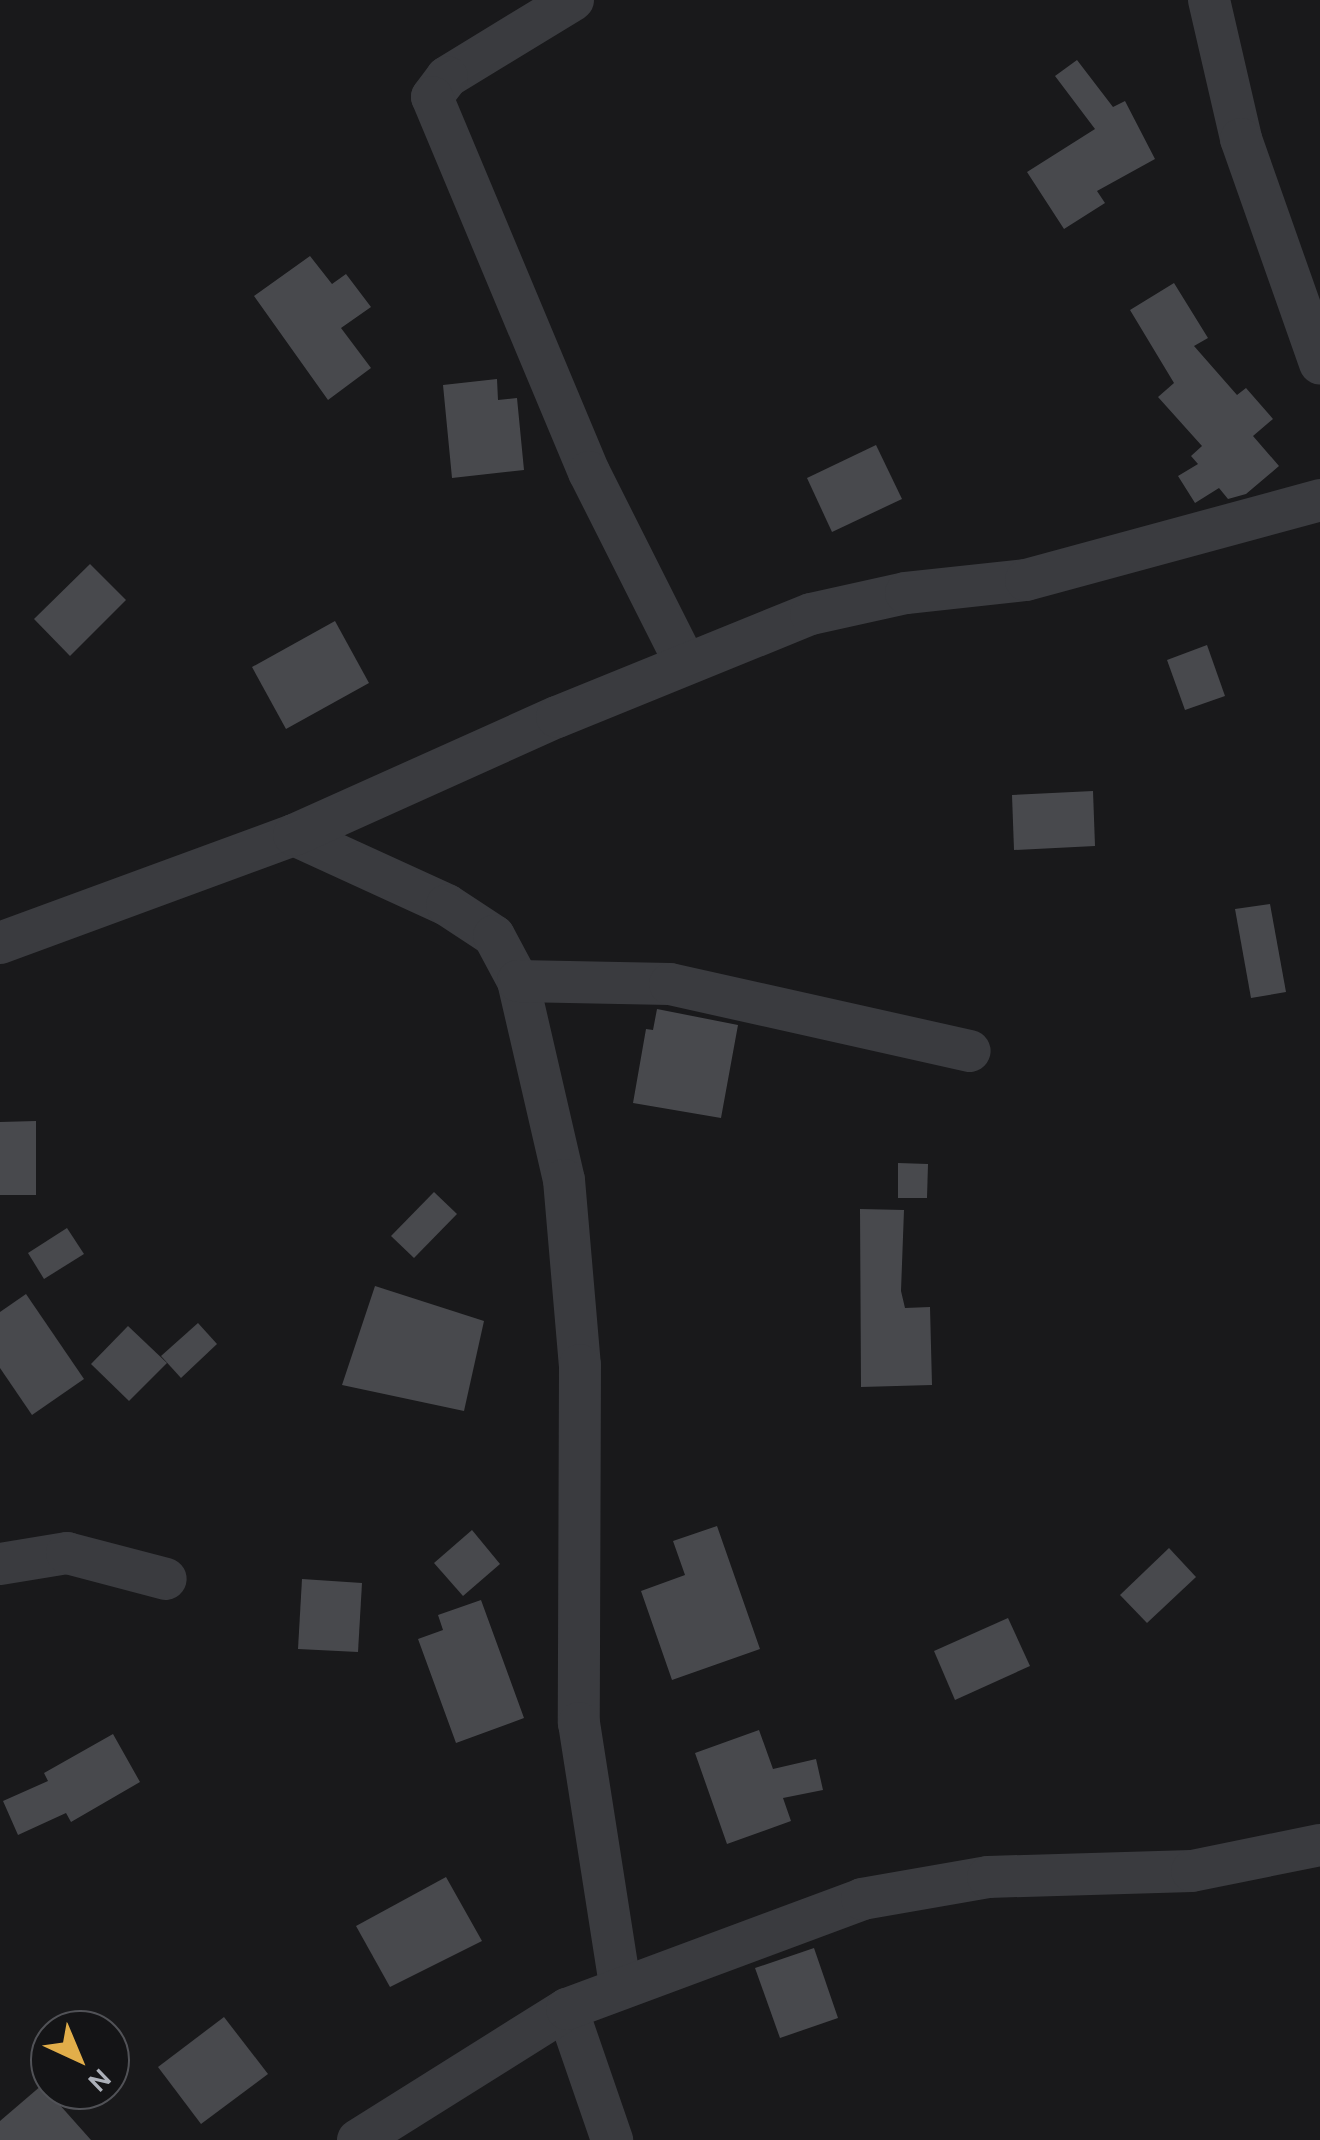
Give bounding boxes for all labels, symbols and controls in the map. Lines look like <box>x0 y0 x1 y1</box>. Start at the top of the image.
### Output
north arrow <box>30 2010 130 2110</box>
text: N <box>81 2062 118 2099</box>

